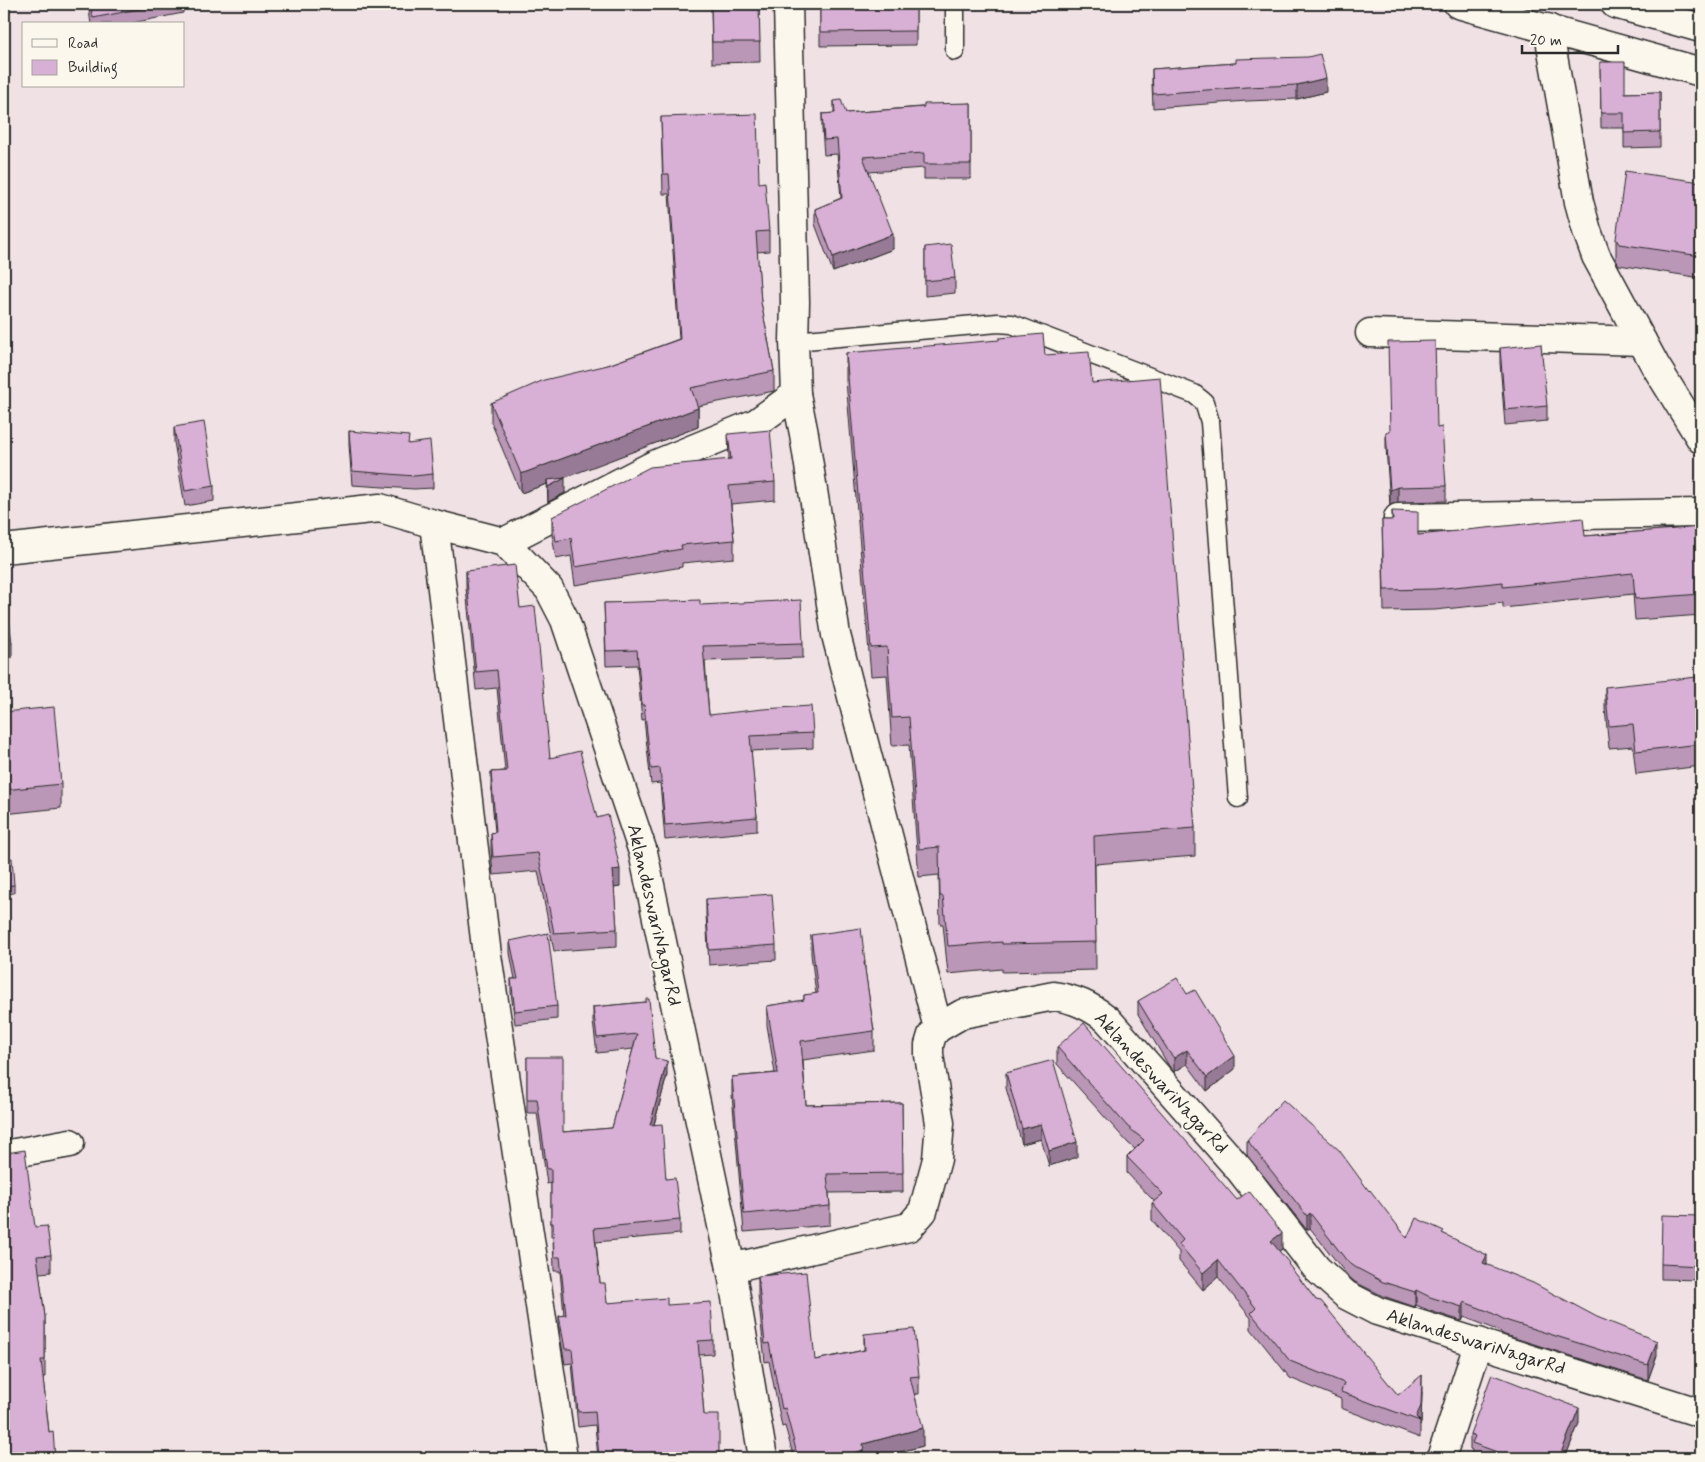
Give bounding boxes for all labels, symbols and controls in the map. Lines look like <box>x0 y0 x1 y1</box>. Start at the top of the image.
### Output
legend <box>22 22 185 88</box>
scale bar <box>1522 22 1619 54</box>
text: 20 m <box>1530 31 1562 51</box>
text: Road <box>68 34 98 54</box>
text: Building <box>68 58 118 79</box>
street label: AklandeswariNagarRd <box>619 822 687 1009</box>
street label: AklandeswariNagarRd <box>1087 1006 1234 1161</box>
street label: AklandeswariNagarRd <box>1383 1303 1569 1383</box>

